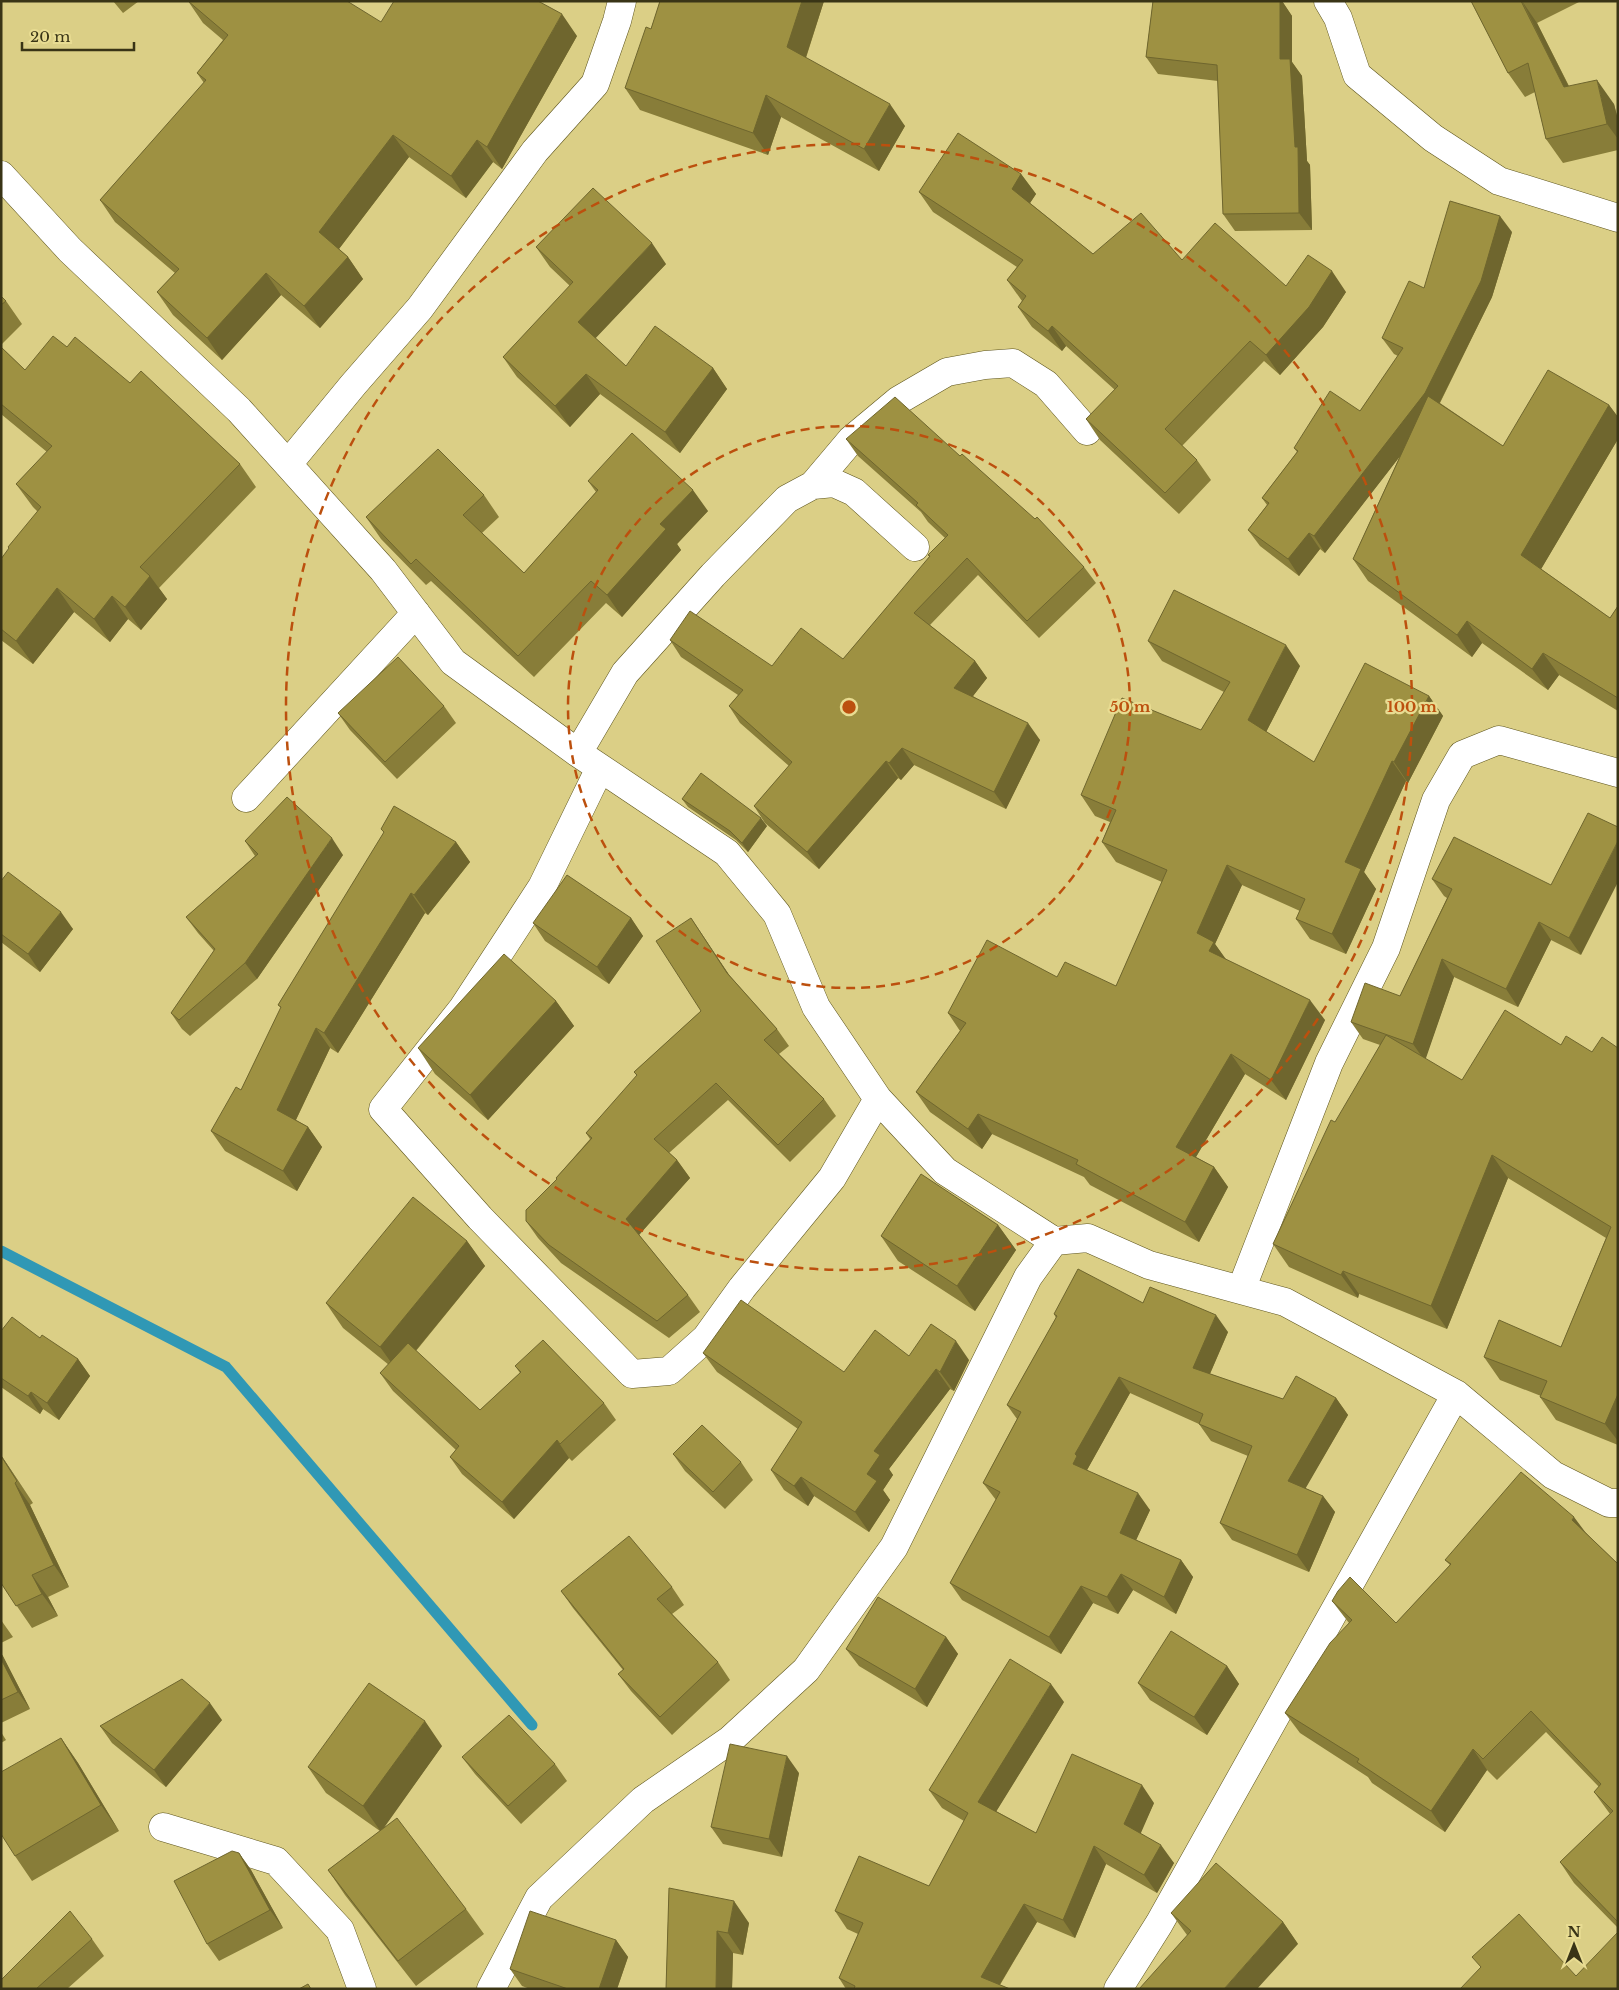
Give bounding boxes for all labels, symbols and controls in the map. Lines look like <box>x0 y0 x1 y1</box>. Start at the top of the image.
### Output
scale bar <box>22 20 135 52</box>
text: 20 m <box>30 27 70 46</box>
text: 50 m <box>1110 697 1151 716</box>
text: 100 m <box>1387 697 1437 716</box>
centre of rings <box>840 698 858 716</box>
north arrow <box>1549 1920 1599 1970</box>
text: N <box>1567 1923 1581 1941</box>

